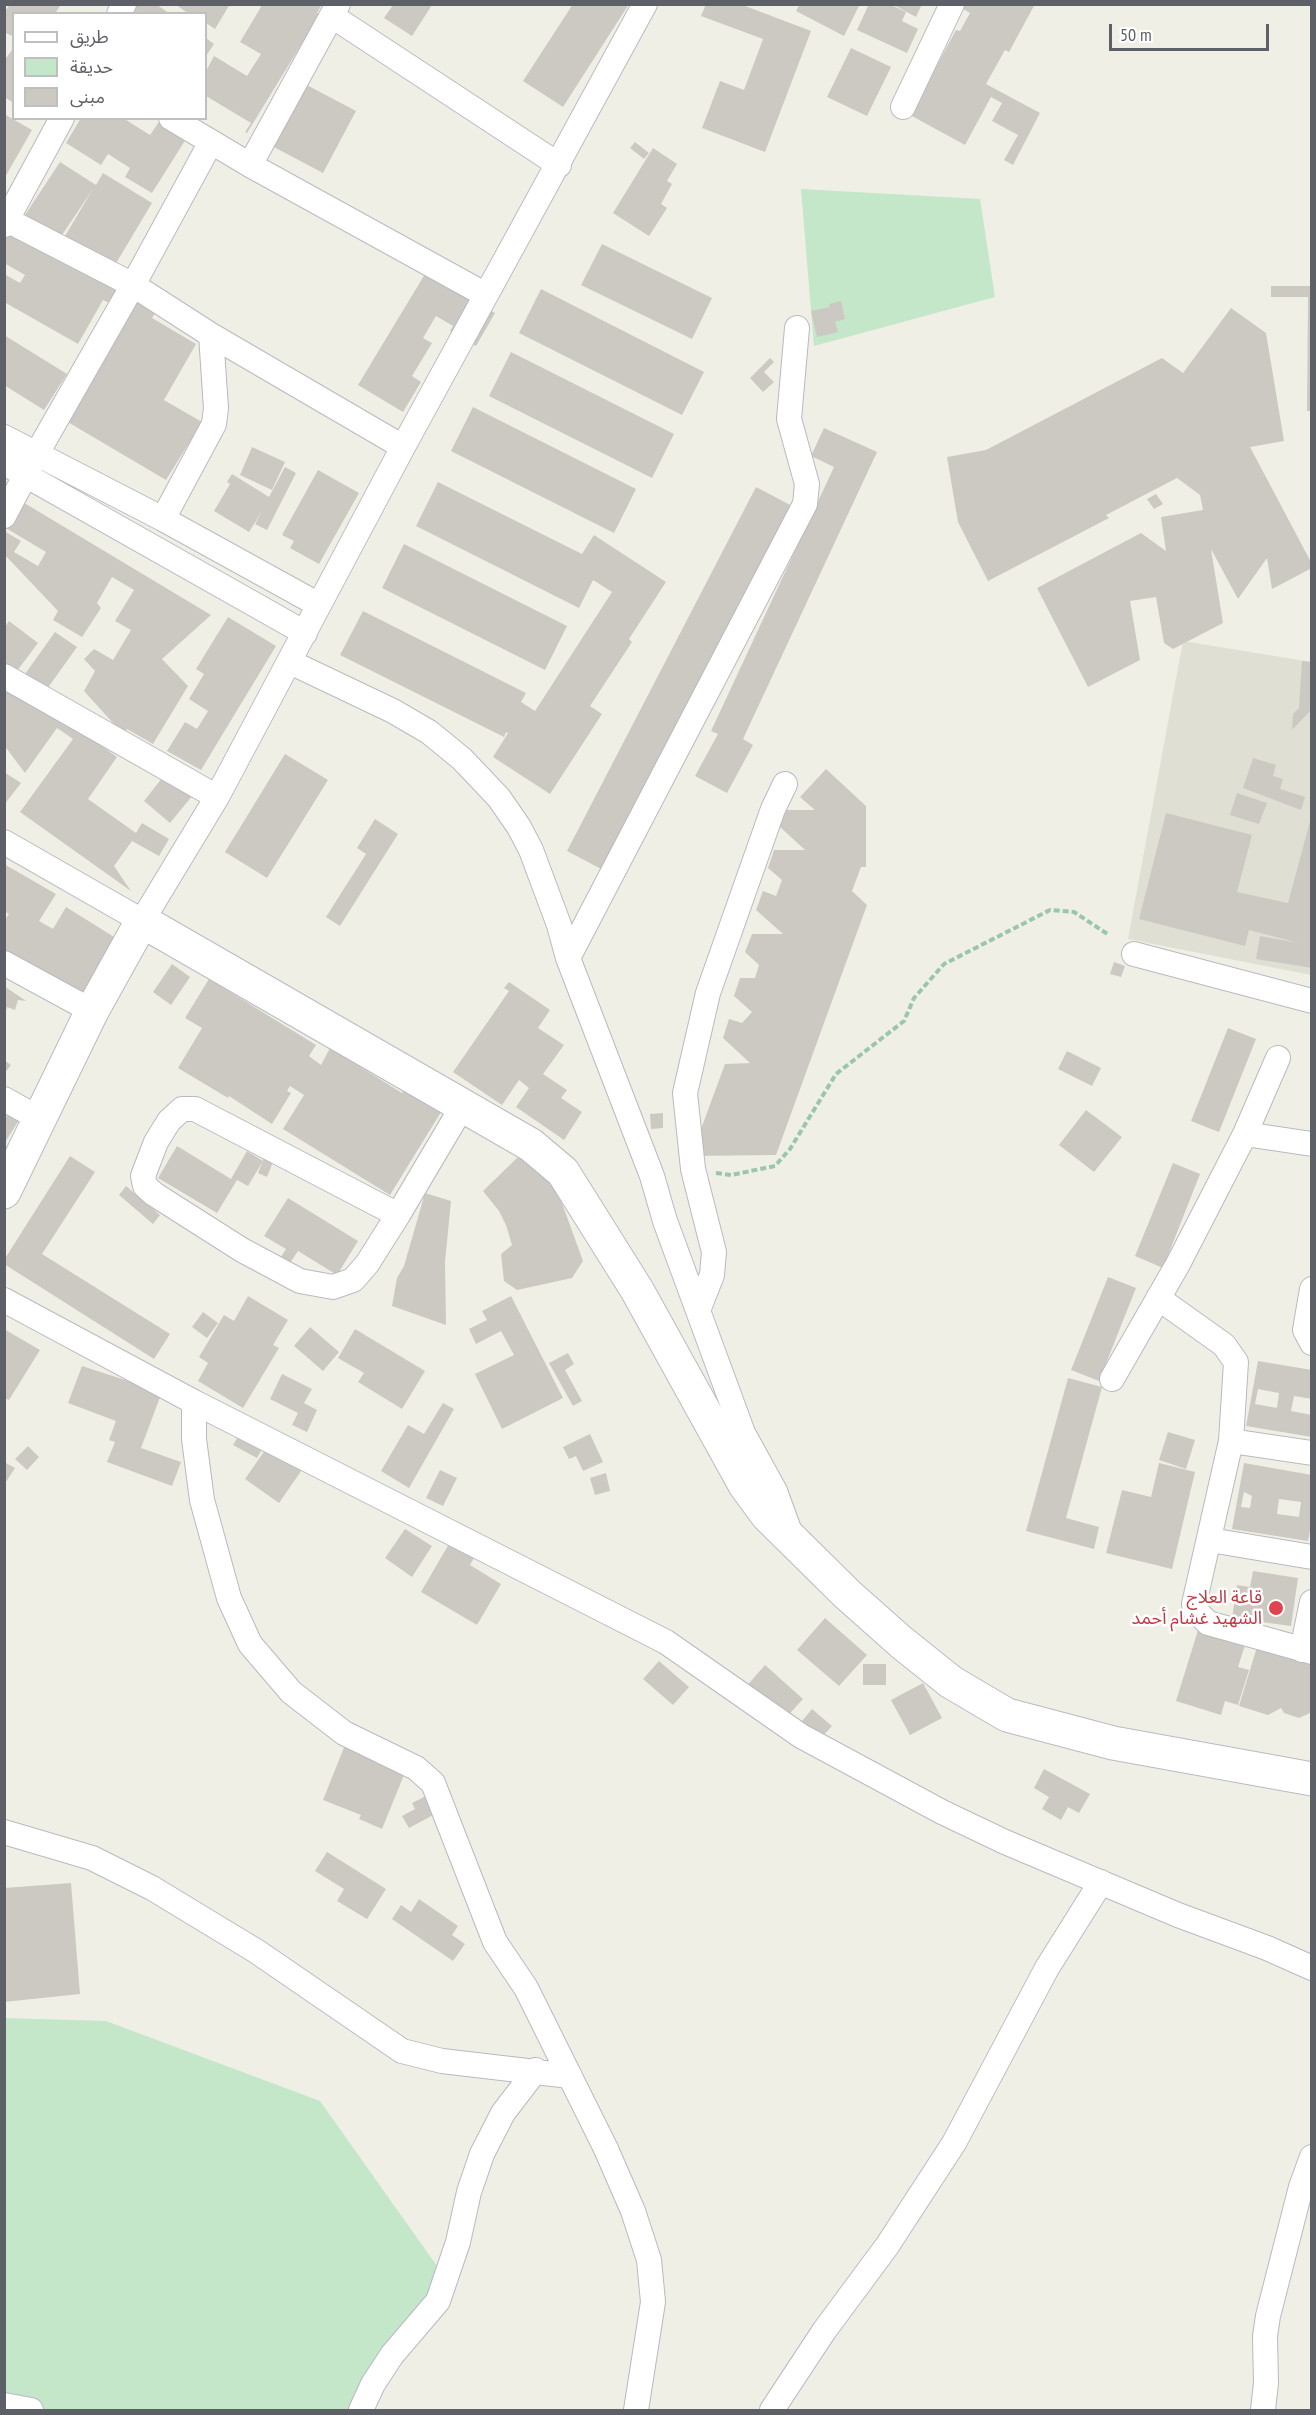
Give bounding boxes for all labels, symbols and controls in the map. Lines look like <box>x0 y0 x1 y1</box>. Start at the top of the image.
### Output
legend <box>12 12 207 120</box>
scale bar <box>1112 12 1272 50</box>
text: 50 m <box>1120 23 1152 46</box>
text: طريق <box>70 25 109 48</box>
text: حديقة <box>70 55 113 78</box>
text: مبنى <box>70 85 105 108</box>
place label: قاعة العلاج الشهيد غشام أحمد <box>1132 1587 1262 1630</box>
marker: قاعة العلاج الشهيد غشام أحمد <box>1267 1599 1285 1617</box>

